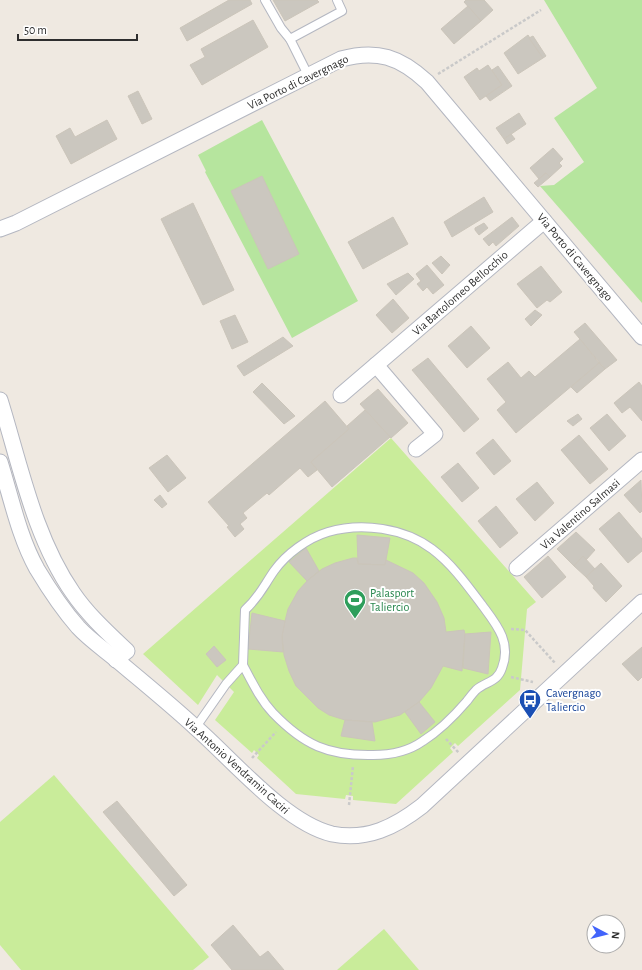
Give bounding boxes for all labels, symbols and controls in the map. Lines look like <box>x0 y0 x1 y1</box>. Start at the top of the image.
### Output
scale bar <box>18 16 137 42</box>
text: 50 m <box>24 24 47 36</box>
street label: Via Porto di Cavergnago <box>246 52 350 112</box>
street label: Via Porto di Cavergnago <box>535 211 615 303</box>
street label: Via Bartolomeo Bellocchio <box>410 248 510 338</box>
street label: Via Valentino Salmasi <box>538 476 622 552</box>
sports icon: Palasport Taliercio <box>342 587 368 620</box>
place label: Palasport Taliercio <box>370 587 414 613</box>
bus stop icon: Cavergnago Taliercio <box>517 687 543 720</box>
place label: Cavergnago Taliercio <box>546 687 601 713</box>
street label: Via Antonio Vendramin Caciri <box>182 716 292 816</box>
north arrow <box>586 914 626 954</box>
text: N <box>610 931 621 940</box>

